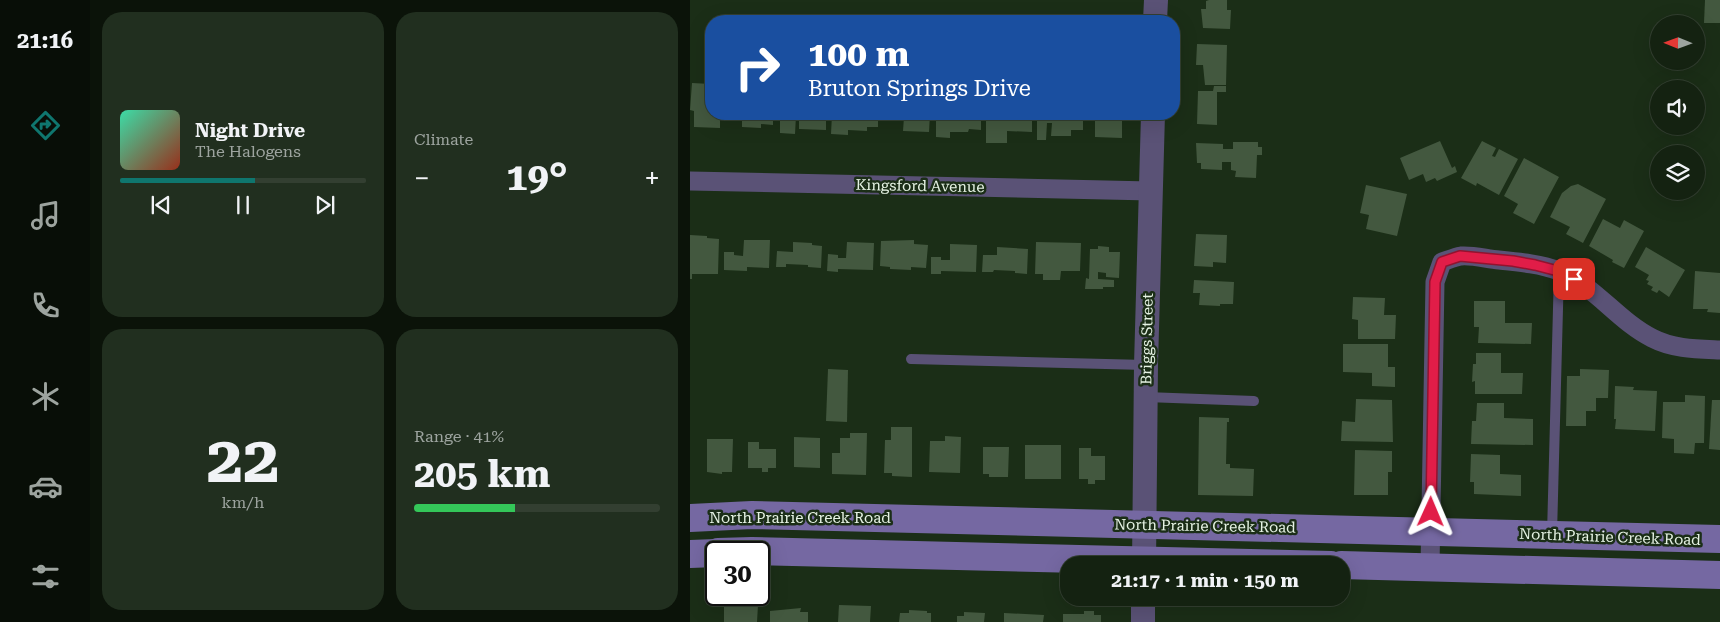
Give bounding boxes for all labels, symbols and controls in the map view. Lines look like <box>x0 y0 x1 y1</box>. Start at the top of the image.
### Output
north arrow <box>1650 15 1705 70</box>
map controls <box>1650 15 1705 200</box>
text: 21:16 <box>17 28 73 53</box>
text: 100 m <box>808 34 909 75</box>
icon: right <box>725 35 790 100</box>
text: Bruton Springs Drive <box>808 76 1031 101</box>
button: sound <box>1650 80 1705 135</box>
icon: directions <box>28 108 63 143</box>
text: Night Drive <box>195 119 305 142</box>
text: Climate <box>414 130 473 149</box>
text: The Halogens <box>195 142 301 161</box>
button: layers <box>1650 145 1705 200</box>
text: 19° <box>506 155 568 199</box>
text: − <box>414 162 430 195</box>
text: + <box>644 162 660 195</box>
street label: Kingsford Avenue <box>855 176 985 196</box>
icon: previous <box>147 191 175 219</box>
icon: pause <box>229 191 257 219</box>
icon: next <box>311 191 339 219</box>
icon: music <box>28 198 63 233</box>
pin <box>1553 258 1595 300</box>
icon: arrive <box>1560 265 1588 293</box>
icon: phone <box>28 288 63 323</box>
street label: Briggs Street <box>1137 292 1157 385</box>
icon: climate <box>28 379 63 414</box>
text: 22 <box>207 422 279 498</box>
text: Range · 41% <box>414 427 504 446</box>
text: 205 km <box>414 452 550 496</box>
icon: car <box>28 469 63 504</box>
position arrow <box>1404 485 1456 537</box>
text: km/h <box>222 493 264 512</box>
street label: North Prairie Creek Road <box>709 509 891 527</box>
street label: North Prairie Creek Road <box>1114 515 1296 537</box>
street label: North Prairie Creek Road <box>1519 525 1701 549</box>
speed limit sign: 30 <box>705 541 770 606</box>
icon: filters <box>28 559 63 594</box>
text: 21:17 · 1 min · 150 m <box>1111 569 1299 592</box>

